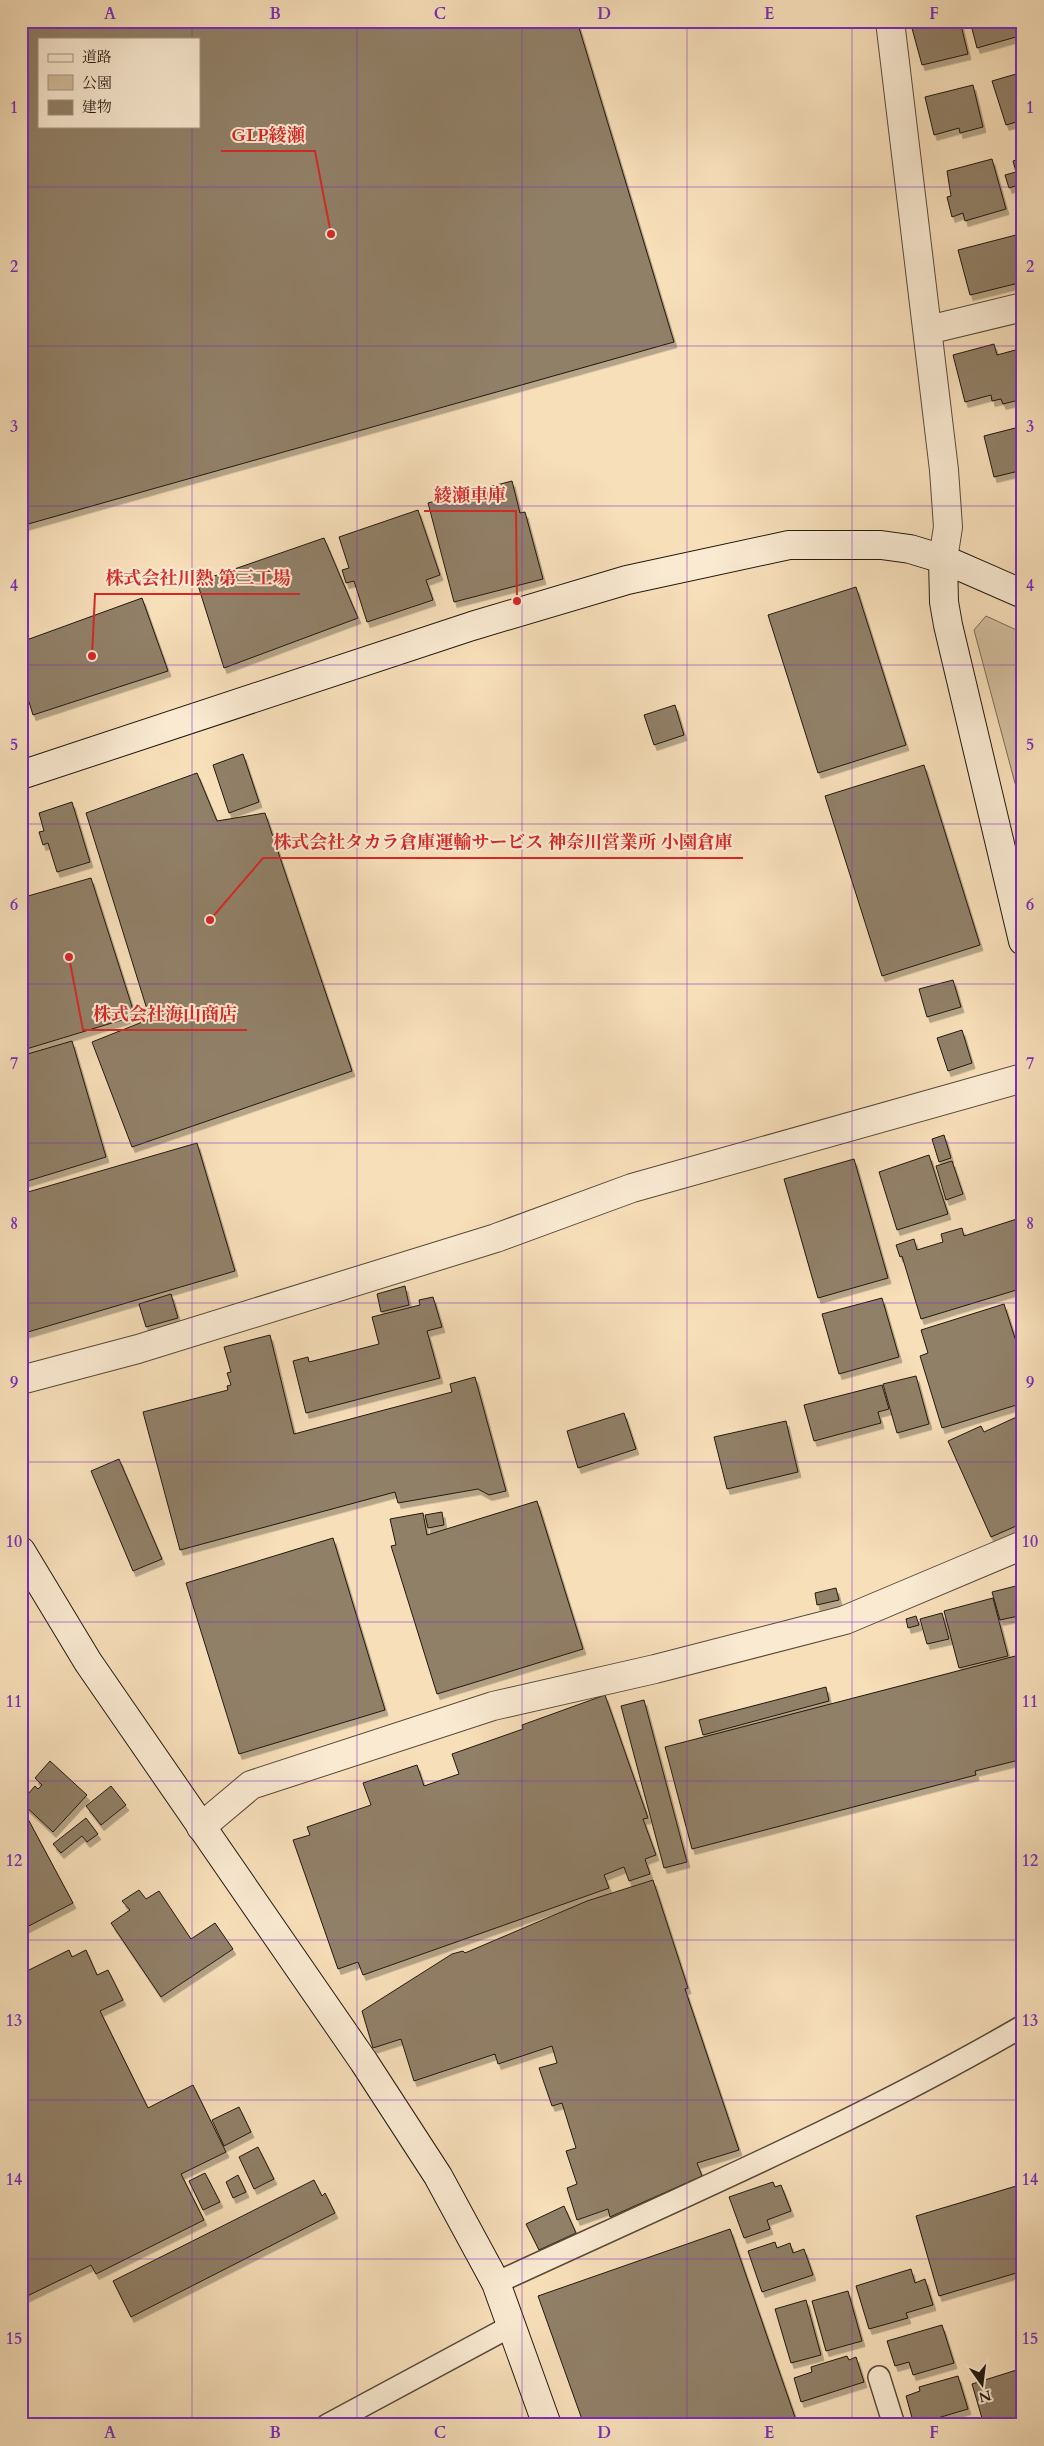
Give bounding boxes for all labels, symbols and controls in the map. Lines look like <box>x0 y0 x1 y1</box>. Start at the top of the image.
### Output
text: A <box>104 3 116 25</box>
text: B <box>269 3 281 25</box>
text: C <box>434 3 446 25</box>
text: D <box>597 3 611 25</box>
text: E <box>764 3 774 25</box>
text: F <box>929 3 939 25</box>
legend <box>38 38 200 128</box>
text: 道路 <box>82 47 112 67</box>
text: 公園 <box>82 73 112 93</box>
text: 1 <box>10 97 18 119</box>
text: 建物 <box>82 97 112 117</box>
text: 1 <box>1026 97 1034 119</box>
callout: GLP綾瀬 <box>221 118 315 151</box>
text: GLP綾瀬 <box>231 123 305 148</box>
text: 2 <box>10 256 18 278</box>
text: 2 <box>1026 256 1034 278</box>
text: 3 <box>10 416 18 438</box>
text: 3 <box>1026 416 1034 438</box>
callout: 綾瀬車庫 <box>424 478 516 511</box>
text: 綾瀬車庫 <box>434 483 506 508</box>
callout: 株式会社川熱 第三工場 <box>95 561 300 594</box>
text: 株式会社川熱 第三工場 <box>106 566 290 591</box>
text: 4 <box>10 575 18 597</box>
text: 4 <box>1026 575 1034 597</box>
text: 5 <box>10 734 18 756</box>
text: 5 <box>1026 734 1034 756</box>
callout: 株式会社タカラ倉庫運輸サービス 神奈川営業所 小園倉庫 <box>263 825 743 858</box>
text: 株式会社タカラ倉庫運輸サービス 神奈川営業所 小園倉庫 <box>273 830 733 855</box>
text: 6 <box>10 894 18 916</box>
text: 6 <box>1026 894 1034 916</box>
callout: 株式会社海山商店 <box>83 997 247 1030</box>
text: 株式会社海山商店 <box>93 1002 237 1027</box>
text: 7 <box>10 1053 18 1075</box>
text: 7 <box>1026 1053 1034 1075</box>
text: 8 <box>10 1213 18 1235</box>
text: 8 <box>1026 1213 1034 1235</box>
text: 9 <box>10 1372 18 1394</box>
text: 9 <box>1026 1372 1034 1394</box>
text: 10 <box>6 1531 22 1553</box>
text: 10 <box>1022 1531 1038 1553</box>
text: 11 <box>6 1691 22 1713</box>
text: 11 <box>1022 1691 1038 1713</box>
text: 12 <box>6 1850 22 1872</box>
text: 12 <box>1022 1850 1038 1872</box>
text: 13 <box>6 2010 22 2032</box>
text: 13 <box>1022 2010 1038 2032</box>
text: 14 <box>6 2169 22 2191</box>
text: 14 <box>1022 2169 1038 2191</box>
text: 15 <box>6 2328 22 2350</box>
text: 15 <box>1022 2328 1038 2350</box>
north arrow <box>956 2358 1006 2408</box>
text: N <box>977 2385 993 2407</box>
text: A <box>104 2422 116 2444</box>
text: B <box>269 2422 281 2444</box>
text: C <box>434 2422 446 2444</box>
text: D <box>597 2422 611 2444</box>
text: E <box>764 2422 774 2444</box>
text: F <box>929 2422 939 2444</box>

